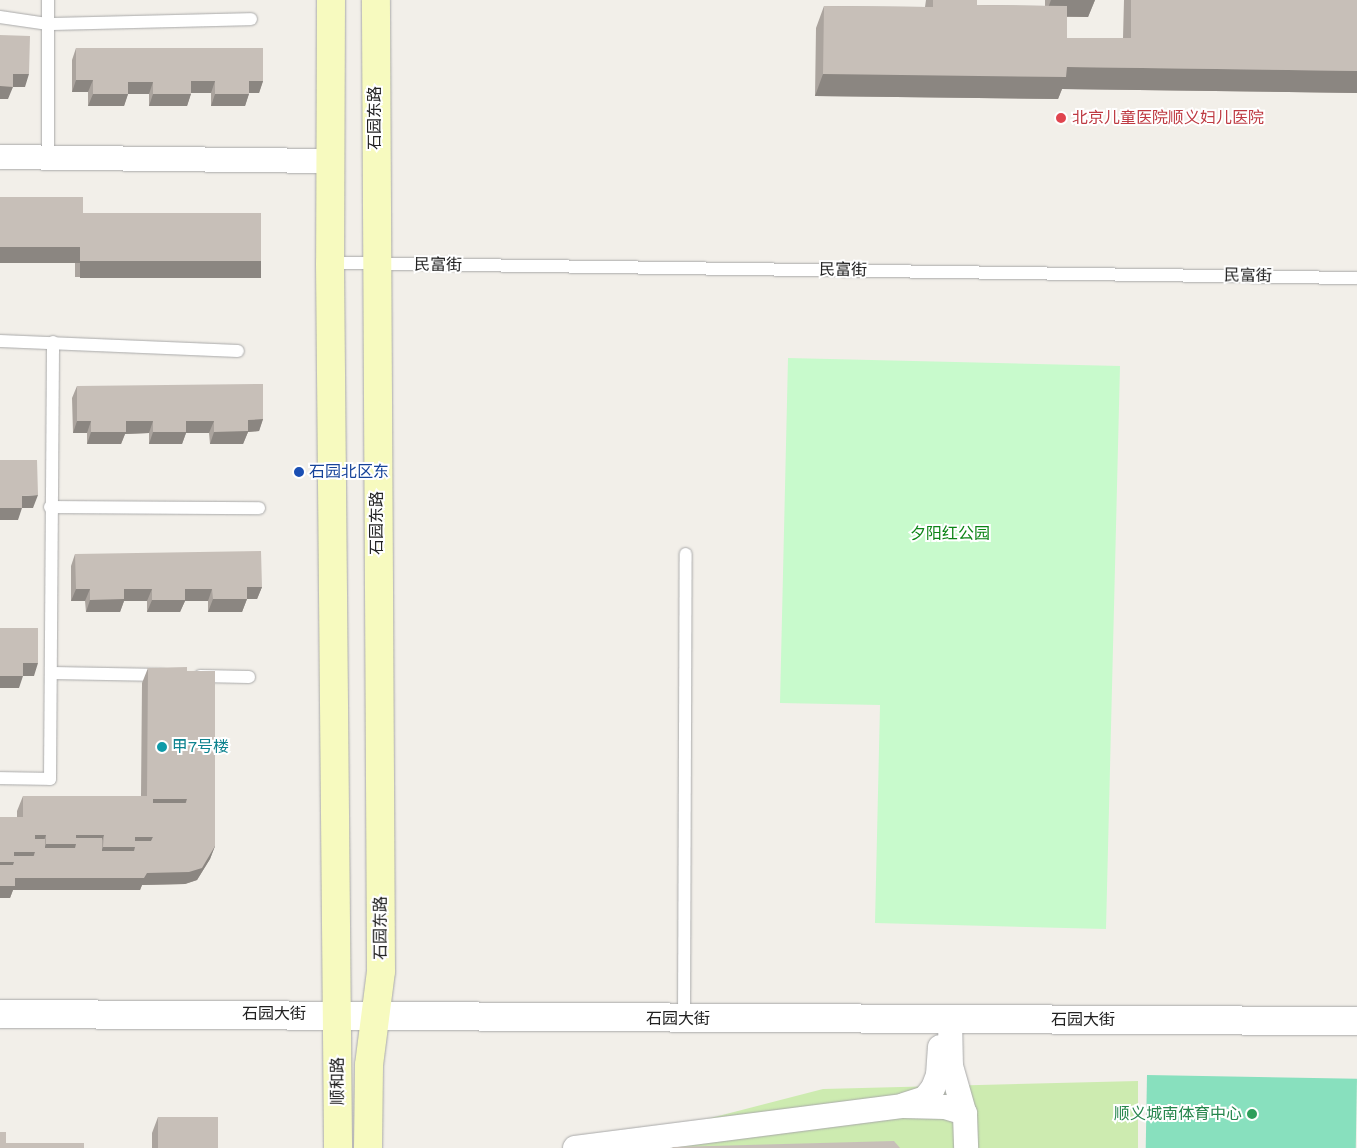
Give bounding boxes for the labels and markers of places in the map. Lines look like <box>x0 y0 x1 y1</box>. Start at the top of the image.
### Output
place label: 北京儿童医院顺义妇儿医院 <box>1072 108 1264 128</box>
marker: 北京儿童医院顺义妇儿医院 <box>1054 111 1068 125</box>
place label: 石园北区东 <box>309 462 389 482</box>
marker: 石园北区东 <box>293 466 305 478</box>
place label: 甲7号楼 <box>172 737 229 757</box>
marker: 甲7号楼 <box>156 741 168 753</box>
place label: 顺义城南体育中心 <box>1114 1104 1242 1124</box>
marker: 顺义城南体育中心 <box>1246 1108 1258 1120</box>

